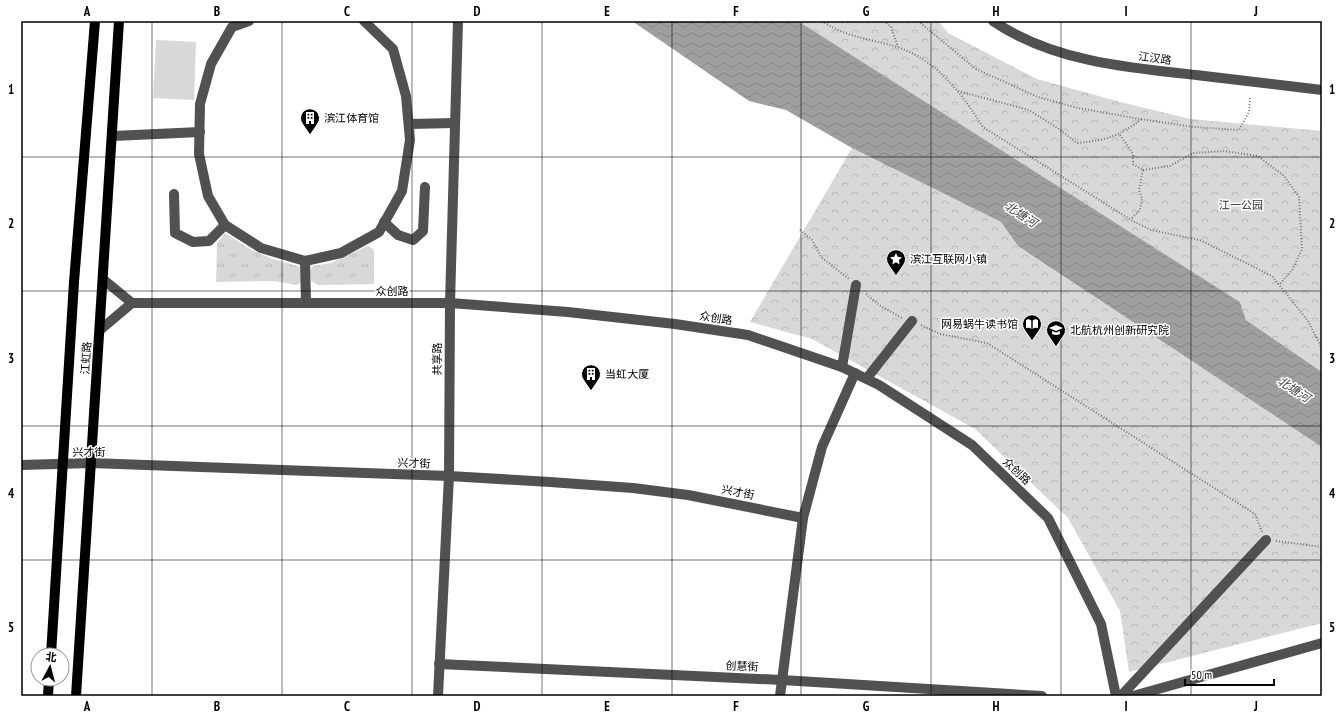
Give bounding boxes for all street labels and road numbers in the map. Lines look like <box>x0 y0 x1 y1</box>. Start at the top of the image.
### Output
street label: 江汉路 <box>1138 49 1172 67</box>
street label: 众创路 <box>376 284 409 298</box>
street label: 众创路 <box>699 309 733 327</box>
street label: 江虹路 <box>78 341 94 375</box>
street label: 共享路 <box>430 343 444 376</box>
street label: 兴才街 <box>72 445 106 459</box>
street label: 兴才街 <box>397 455 431 471</box>
street label: 众创路 <box>1000 455 1034 487</box>
street label: 兴才街 <box>720 482 756 502</box>
street label: 创慧街 <box>725 658 759 674</box>

